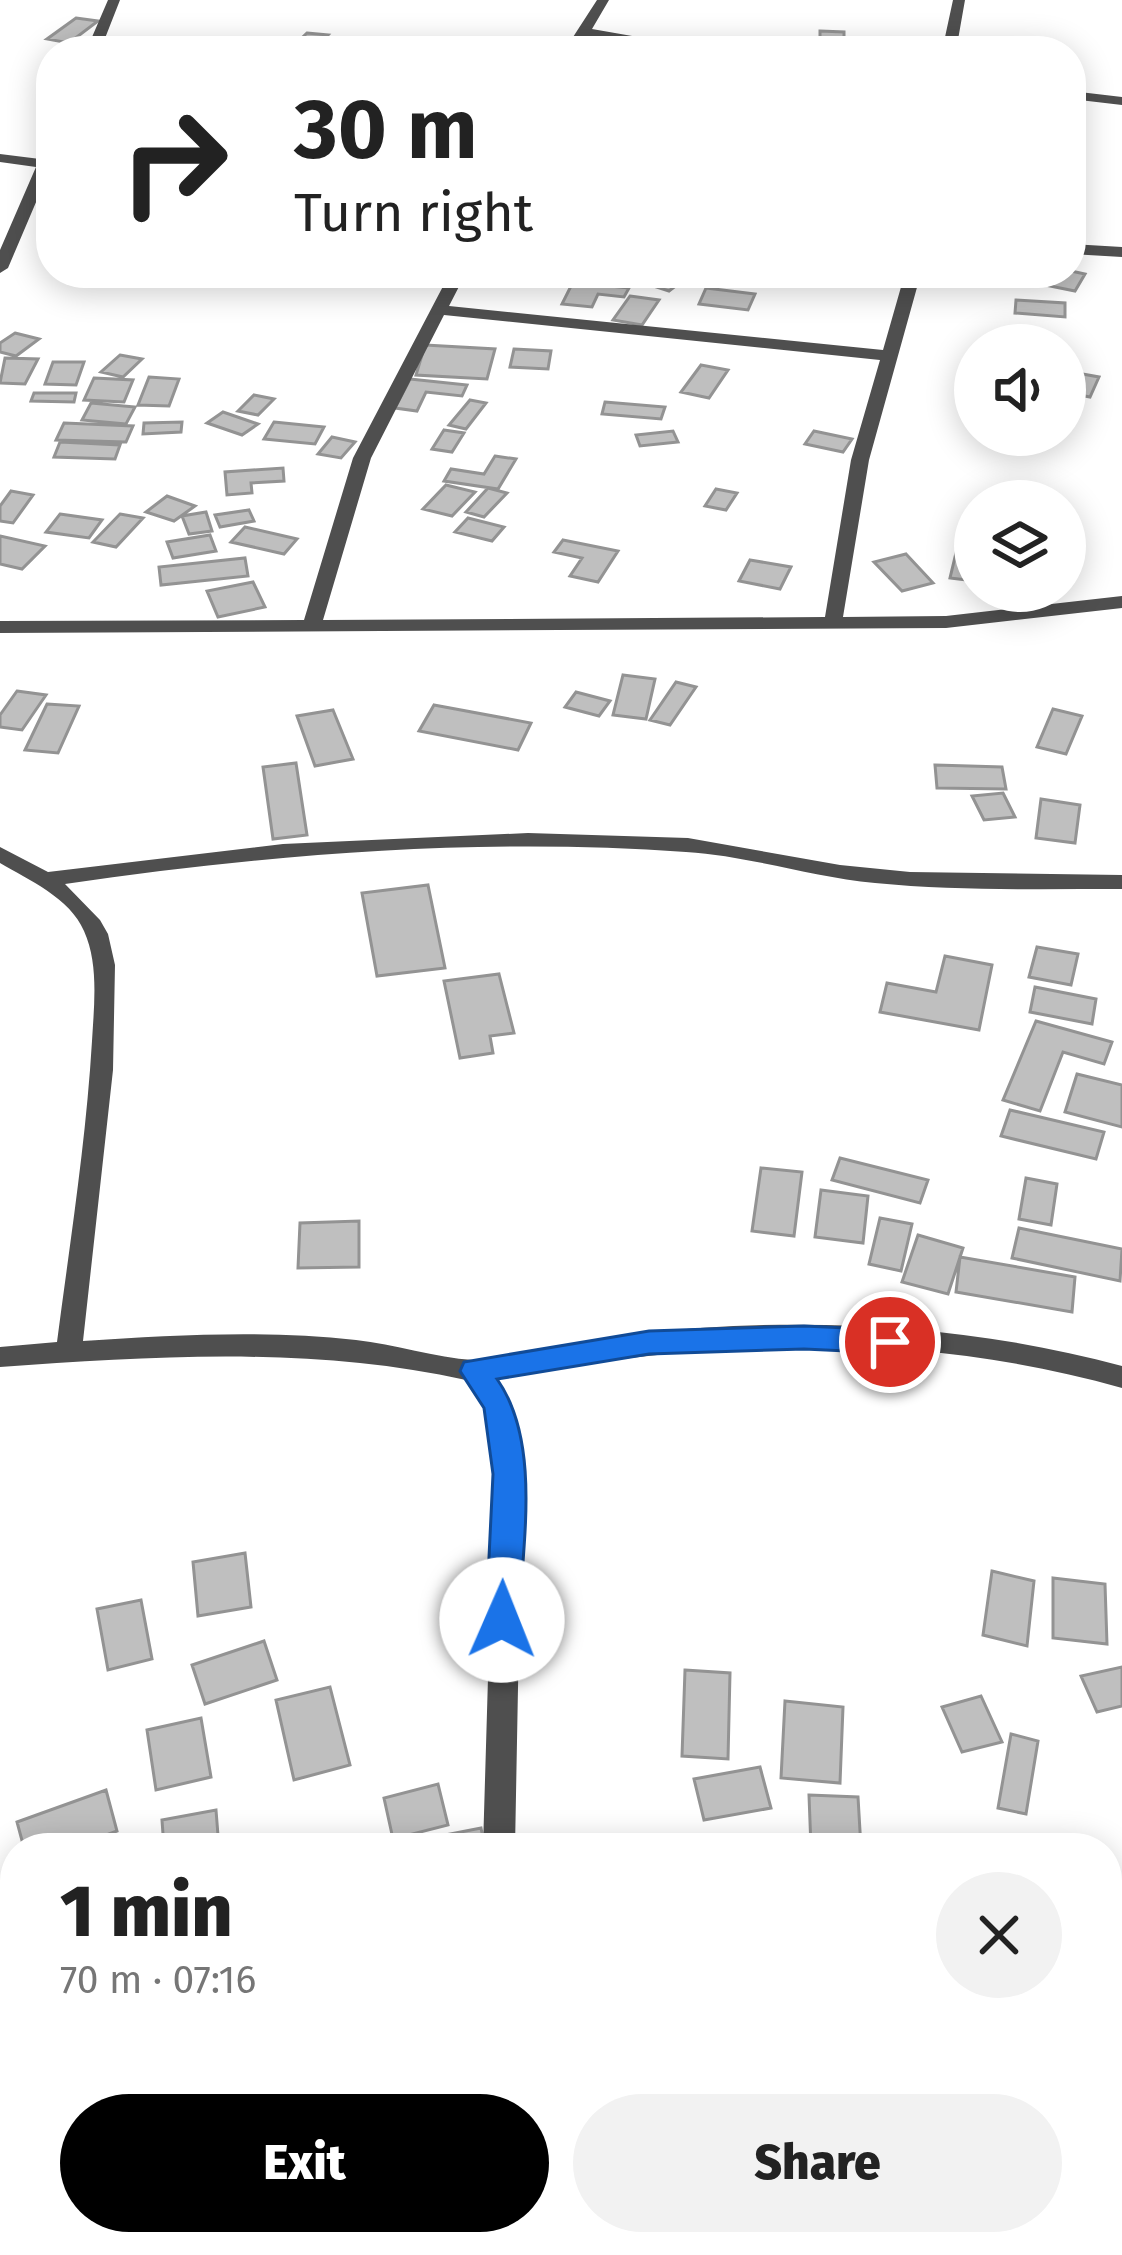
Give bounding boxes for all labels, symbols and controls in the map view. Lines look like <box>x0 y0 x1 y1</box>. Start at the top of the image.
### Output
text: 30 m <box>294 79 478 180</box>
icon: right <box>96 84 252 240</box>
text: Turn right <box>294 181 533 245</box>
map controls <box>954 324 1086 612</box>
button: sound <box>954 324 1086 456</box>
button: layers <box>954 480 1086 612</box>
pin <box>839 1291 941 1393</box>
icon: arrive <box>857 1309 923 1375</box>
position arrow <box>439 1557 565 1683</box>
text: 1 min <box>60 1869 233 1955</box>
button: close <box>936 1872 1062 1998</box>
text: 70 m · 07:16 <box>60 1957 256 2003</box>
button: Exit <box>60 2094 549 2232</box>
button: Share <box>573 2094 1062 2232</box>

